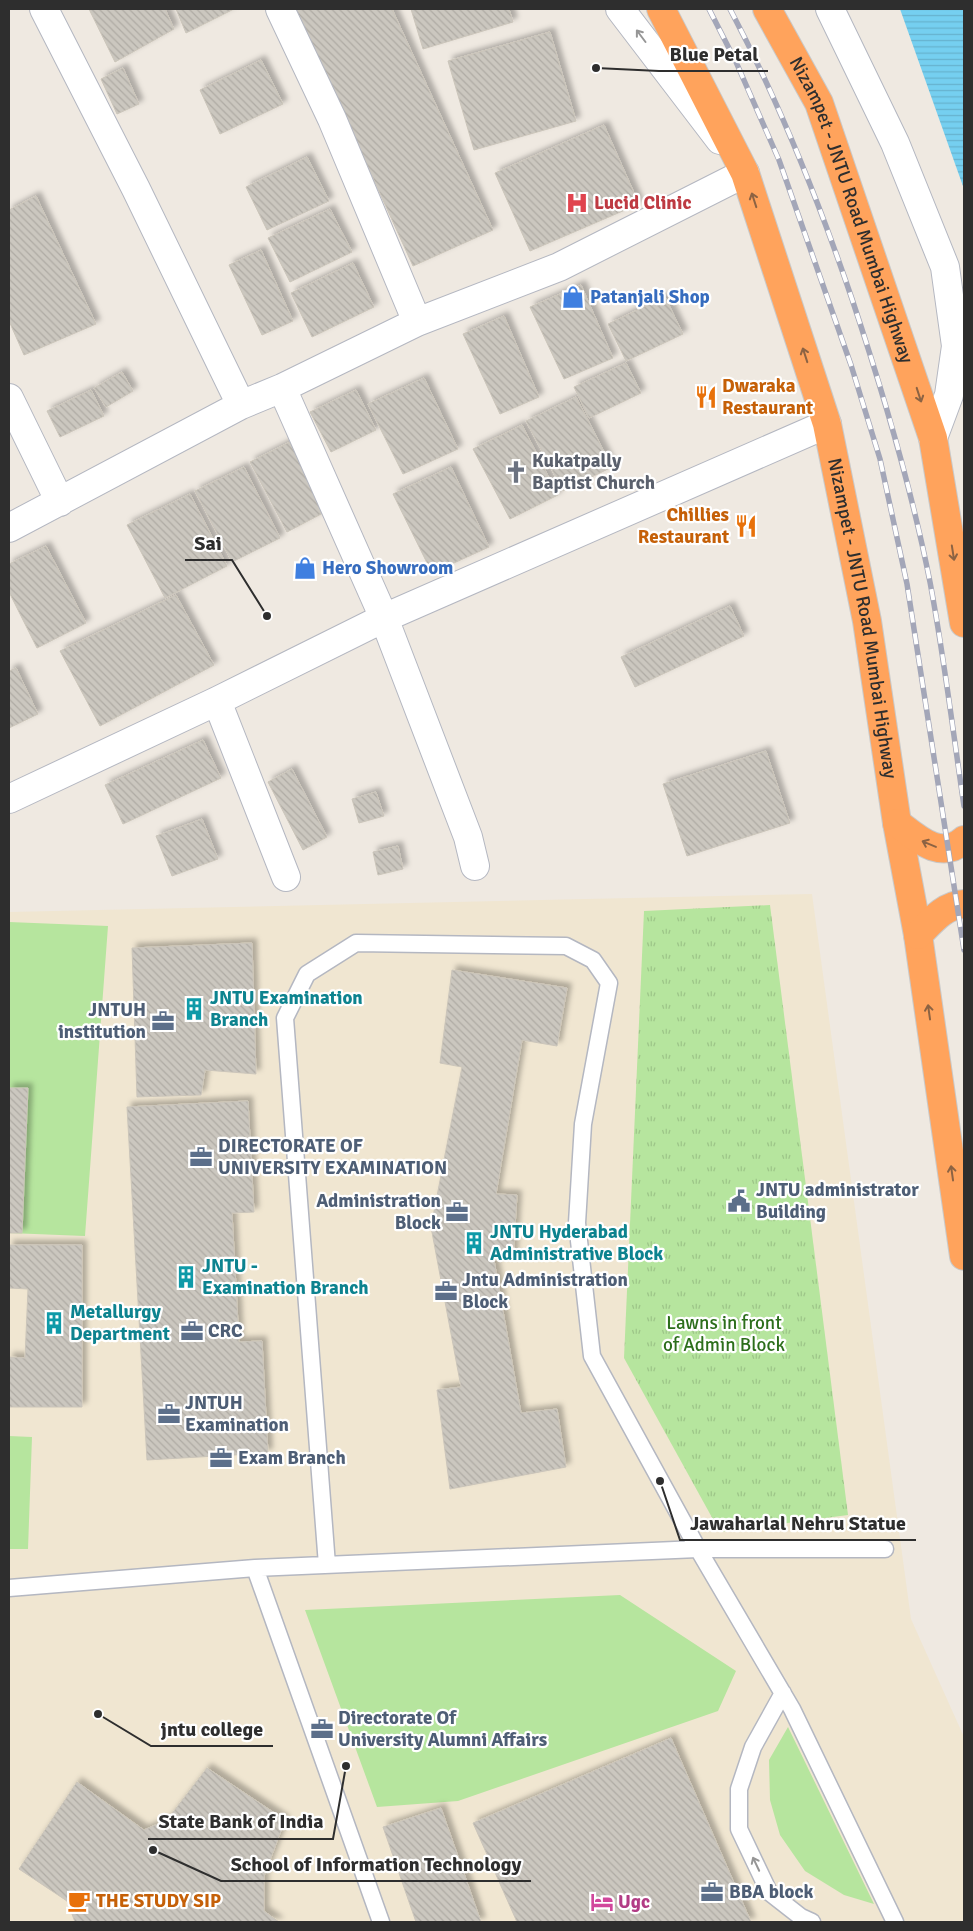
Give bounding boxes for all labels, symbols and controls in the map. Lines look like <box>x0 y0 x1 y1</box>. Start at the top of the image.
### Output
one-way arrow <box>636 30 647 43</box>
callout: Blue Petal <box>659 36 768 71</box>
text: Blue Petal <box>670 42 758 67</box>
street label: Nizampet - JNTU Road Mumbai Highway <box>784 53 919 366</box>
hospital icon: Lucid Clinic <box>564 190 590 216</box>
place label: Lucid Clinic <box>594 191 691 215</box>
one-way arrow <box>749 193 759 209</box>
shop icon: Patanjali Shop <box>560 284 586 310</box>
place label: Patanjali Shop <box>590 285 710 309</box>
one-way arrow <box>799 347 809 363</box>
place label: Dwaraka Restaurant <box>722 374 813 420</box>
restaurant icon: Dwaraka Restaurant <box>693 384 719 410</box>
one-way arrow <box>915 386 924 402</box>
place label: Kukatpally Baptist Church <box>532 449 655 495</box>
street label: Nizampet - JNTU Road Mumbai Highway <box>822 456 902 780</box>
church icon: Kukatpally Baptist Church <box>503 459 529 485</box>
place label: Chillies Restaurant <box>638 503 729 549</box>
restaurant icon: Chillies Restaurant <box>733 513 759 539</box>
callout: Sai <box>185 525 232 560</box>
text: Sai <box>194 531 222 556</box>
one-way arrow <box>948 545 958 561</box>
shop icon: Hero Showroom <box>292 555 318 581</box>
place label: Hero Showroom <box>322 556 453 580</box>
one-way arrow <box>922 839 937 849</box>
place label: JNTU Examination Branch <box>210 986 363 1032</box>
building icon: JNTU Examination Branch <box>181 996 207 1022</box>
place label: JNTUH institution <box>58 998 146 1044</box>
one-way arrow <box>924 1005 934 1021</box>
office icon: JNTUH institution <box>150 1008 176 1034</box>
place label: DIRECTORATE OF UNIVERSITY EXAMINATION <box>218 1134 447 1180</box>
office icon: DIRECTORATE OF UNIVERSITY EXAMINATION <box>188 1144 214 1170</box>
one-way arrow <box>947 1166 957 1182</box>
place label: JNTU administrator Building <box>756 1178 919 1224</box>
public building icon: JNTU administrator Building <box>726 1188 752 1214</box>
place label: Administration Block <box>316 1189 441 1235</box>
office icon: Administration Block <box>444 1199 470 1225</box>
place label: JNTU Hyderabad Administrative Block <box>490 1220 663 1266</box>
building icon: JNTU Hyderabad Administrative Block <box>461 1230 487 1256</box>
place label: JNTU - Examination Branch <box>202 1254 368 1300</box>
building icon: JNTU - Examination Branch <box>173 1264 199 1290</box>
place label: Jntu Administration Block <box>462 1268 628 1314</box>
office icon: Jntu Administration Block <box>433 1278 459 1304</box>
place label: Metallurgy Department <box>70 1300 170 1346</box>
building icon: Metallurgy Department <box>41 1310 67 1336</box>
park label: Lawns in front of Admin Block <box>663 1311 785 1357</box>
office icon: CRC <box>179 1318 205 1344</box>
place label: CRC <box>208 1319 243 1343</box>
place label: JNTUH Examination <box>185 1391 289 1437</box>
office icon: JNTUH Examination <box>156 1401 182 1427</box>
office icon: Exam Branch <box>208 1445 234 1471</box>
place label: Exam Branch <box>238 1446 346 1470</box>
callout: Jawaharlal Nehru Statue <box>680 1505 916 1540</box>
text: Jawaharlal Nehru Statue <box>690 1511 906 1536</box>
place label: Directorate Of University Alumni Affairs <box>338 1706 547 1752</box>
callout: jntu college <box>151 1711 273 1746</box>
office icon: Directorate Of University Alumni Affairs <box>309 1716 335 1742</box>
text: jntu college <box>161 1717 263 1742</box>
callout: State Bank of India <box>148 1804 333 1839</box>
text: State Bank of India <box>158 1809 324 1834</box>
callout: School of Information Technology <box>221 1846 531 1881</box>
text: School of Information Technology <box>231 1852 521 1877</box>
one-way arrow <box>751 1857 760 1872</box>
office icon: BBA block <box>699 1879 725 1905</box>
place label: BBA block <box>729 1880 814 1904</box>
cafe icon: THE STUDY SIP <box>66 1888 92 1914</box>
place label: THE STUDY SIP <box>96 1889 221 1913</box>
hotel icon: Ugc <box>589 1889 615 1915</box>
place label: Ugc <box>618 1890 650 1914</box>

